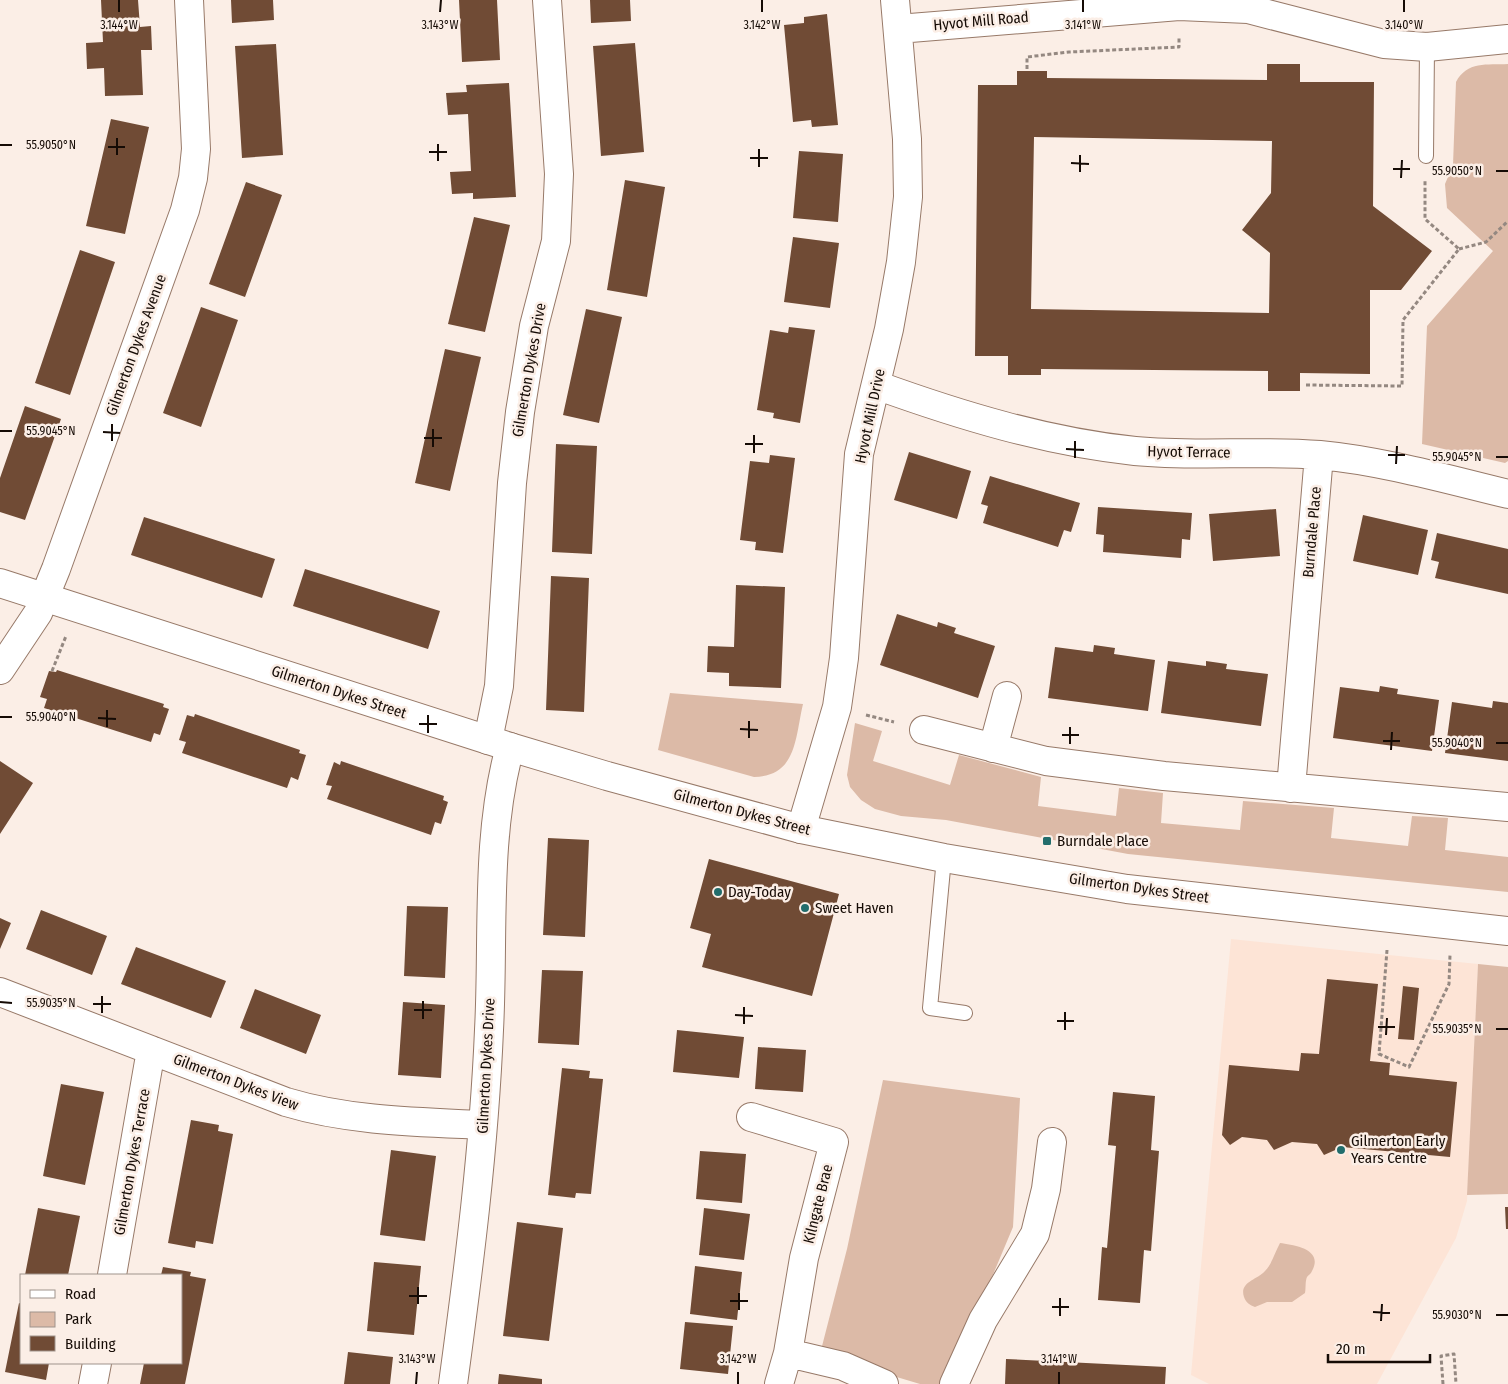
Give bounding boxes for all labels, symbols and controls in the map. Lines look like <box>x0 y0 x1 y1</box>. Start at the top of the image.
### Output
street label: Hyvot Mill Road <box>933 8 1029 34</box>
text: 3.144°W <box>100 18 138 32</box>
text: 3.143°W <box>421 18 459 32</box>
text: 3.142°W <box>744 18 781 32</box>
text: 3.141°W <box>1065 18 1101 32</box>
text: 3.140°W <box>1385 18 1423 32</box>
text: 55.9050°N <box>26 138 76 152</box>
text: 55.9050°N <box>1432 164 1482 178</box>
street label: Gilmerton Dykes Avenue <box>102 272 170 418</box>
street label: Gilmerton Dykes Drive <box>508 302 550 438</box>
street label: Hyvot Mill Drive <box>851 367 889 465</box>
text: 55.9045°N <box>26 424 76 438</box>
street label: Hyvot Terrace <box>1147 442 1231 462</box>
text: 55.9045°N <box>1432 450 1482 464</box>
street label: Burndale Place <box>1299 486 1325 578</box>
street label: Gilmerton Dykes Street <box>269 662 409 722</box>
text: 55.9040°N <box>26 710 76 724</box>
text: 55.9040°N <box>1432 736 1482 750</box>
street label: Gilmerton Dykes Street <box>672 785 813 839</box>
place label: Burndale Place <box>1057 832 1149 850</box>
marker: Burndale Place <box>1041 835 1053 847</box>
street label: Gilmerton Dykes Street <box>1068 869 1210 907</box>
place label: Day-Today <box>728 883 791 901</box>
marker: Day-Today <box>712 886 724 898</box>
place label: Sweet Haven <box>815 899 894 917</box>
marker: Sweet Haven <box>799 902 811 914</box>
text: 55.9035°N <box>27 996 75 1010</box>
street label: Gilmerton Dykes Drive <box>473 998 499 1134</box>
text: 55.9035°N <box>1433 1022 1481 1036</box>
street label: Gilmerton Dykes View <box>171 1050 301 1114</box>
street label: Gilmerton Dykes Terrace <box>110 1087 154 1237</box>
place label: Gilmerton Early Years Centre <box>1351 1132 1446 1167</box>
marker: Gilmerton Early Years Centre <box>1335 1144 1347 1156</box>
street label: Kilngate Brae <box>799 1163 837 1245</box>
legend <box>20 1274 182 1364</box>
text: Road <box>65 1285 96 1303</box>
text: 55.9030°N <box>1432 1308 1482 1322</box>
text: Park <box>65 1310 92 1328</box>
scale bar <box>1328 1332 1430 1364</box>
text: Building <box>65 1335 116 1353</box>
text: 20 m <box>1336 1340 1366 1358</box>
text: 3.143°W <box>398 1352 436 1366</box>
text: 3.142°W <box>720 1352 757 1366</box>
text: 3.141°W <box>1041 1352 1077 1366</box>

